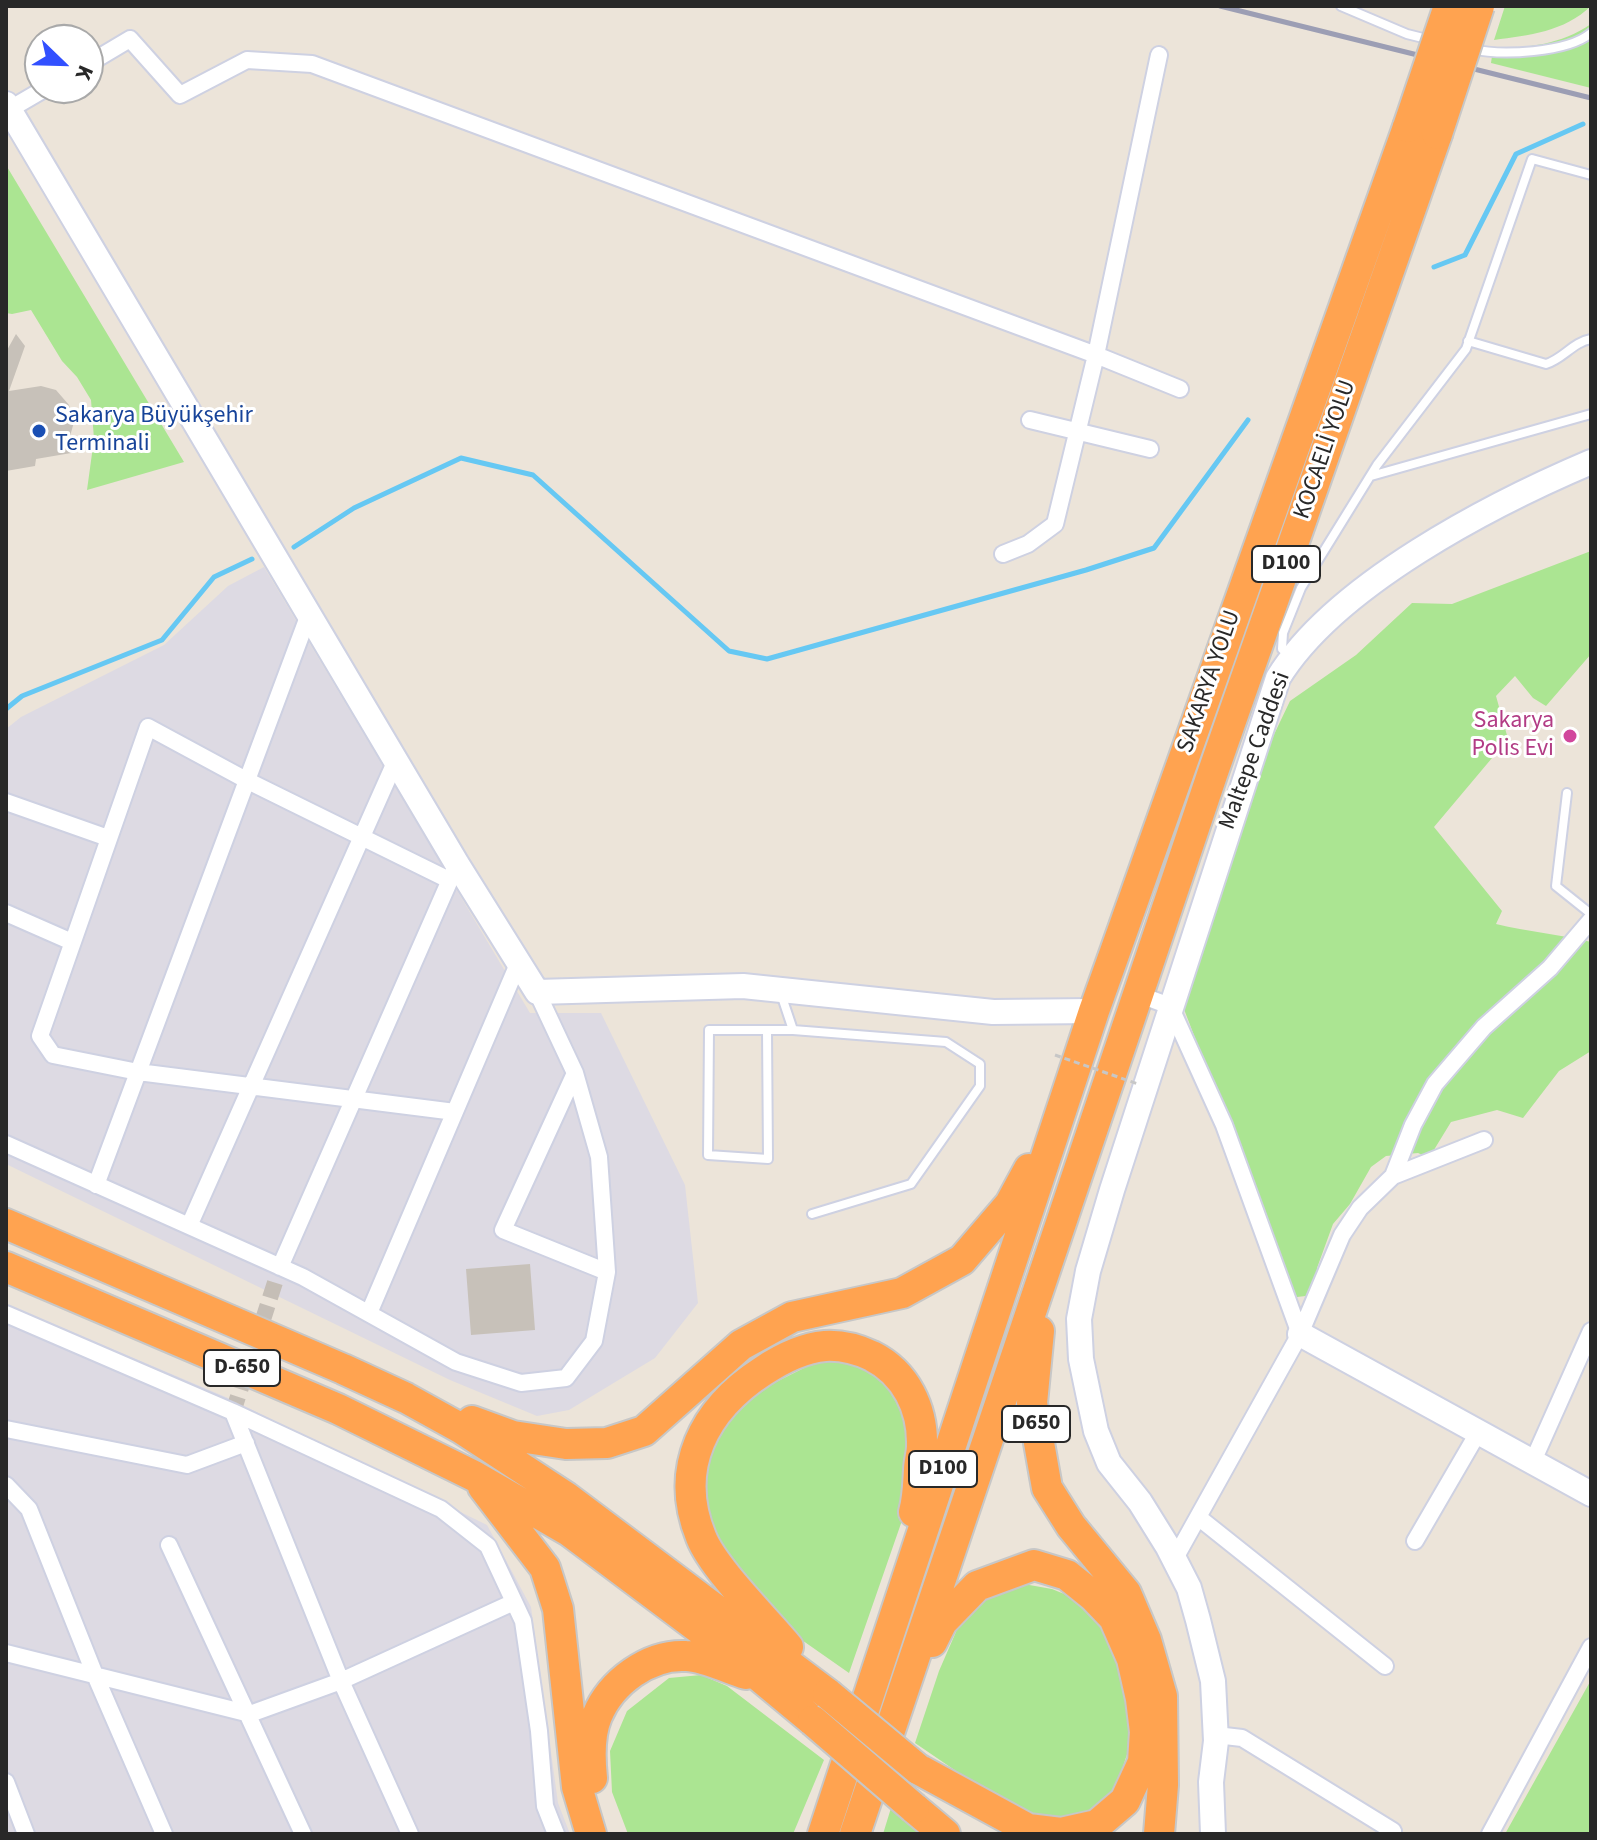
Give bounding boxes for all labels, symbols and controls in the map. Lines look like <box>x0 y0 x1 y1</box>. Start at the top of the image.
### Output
north arrow <box>24 24 104 104</box>
text: K <box>67 60 102 85</box>
street label: KOCAELİ YOLU <box>1289 377 1363 523</box>
place label: Sakarya Büyükşehir Terminali <box>55 403 253 459</box>
marker: Sakarya Büyükşehir Terminali <box>30 422 48 440</box>
road number: D100 <box>1252 546 1320 582</box>
street label: SAKARYA YOLU <box>1172 607 1248 757</box>
street label: Maltepe Caddesi <box>1214 668 1298 834</box>
place label: Sakarya Polis Evi <box>1472 708 1554 764</box>
marker: Sakarya Polis Evi <box>1561 727 1579 745</box>
road number: D-650 <box>204 1350 280 1386</box>
road number: D650 <box>1002 1406 1070 1442</box>
road number: D100 <box>909 1451 977 1487</box>

